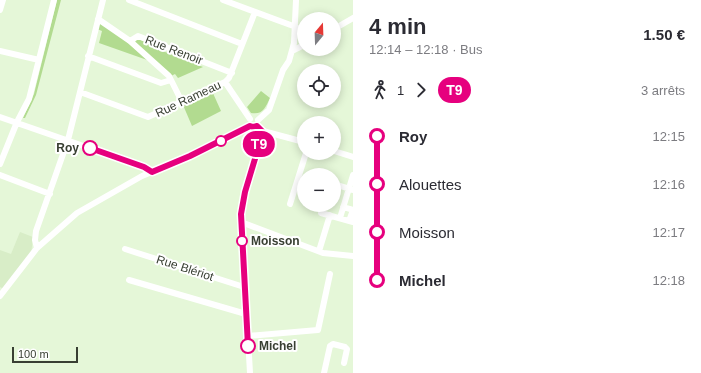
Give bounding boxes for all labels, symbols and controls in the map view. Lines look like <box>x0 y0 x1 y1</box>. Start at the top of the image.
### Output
north arrow <box>297 12 341 56</box>
map controls <box>297 12 341 212</box>
text: 4 min <box>369 14 426 39</box>
text: 1.50 € <box>643 26 685 43</box>
street label: Rue Renoir <box>143 33 205 67</box>
text: 12:14 – 12:18 · Bus <box>369 42 482 57</box>
button: locate <box>297 64 341 108</box>
street label: Rue Rameau <box>153 78 223 120</box>
icon: walk <box>369 79 391 101</box>
icon: forward <box>410 79 432 101</box>
text: T9 <box>446 82 463 98</box>
text: 1 <box>397 83 404 98</box>
text: 3 arrêts <box>641 83 685 98</box>
button: + <box>297 116 341 160</box>
text: Roy <box>399 128 427 145</box>
text: 12:15 <box>652 129 685 144</box>
line badge: T9 <box>241 131 277 157</box>
unlabelled marker <box>215 135 227 147</box>
text: T9 <box>251 136 267 152</box>
marker: Roy <box>82 140 98 156</box>
place label: Roy <box>56 141 79 155</box>
button: − <box>297 168 341 212</box>
text: Alouettes <box>399 176 462 193</box>
text: 12:16 <box>652 177 685 192</box>
text: Moisson <box>399 224 455 241</box>
text: 12:17 <box>652 225 685 240</box>
place label: Moisson <box>251 234 300 248</box>
marker: Moisson <box>236 235 248 247</box>
street label: Rue Blériot <box>155 252 216 284</box>
text: Michel <box>399 272 446 289</box>
text: 12:18 <box>652 273 685 288</box>
marker: Michel <box>240 338 256 354</box>
place label: Michel <box>259 339 296 353</box>
scale bar <box>12 345 78 364</box>
text: 100 m <box>18 348 49 360</box>

